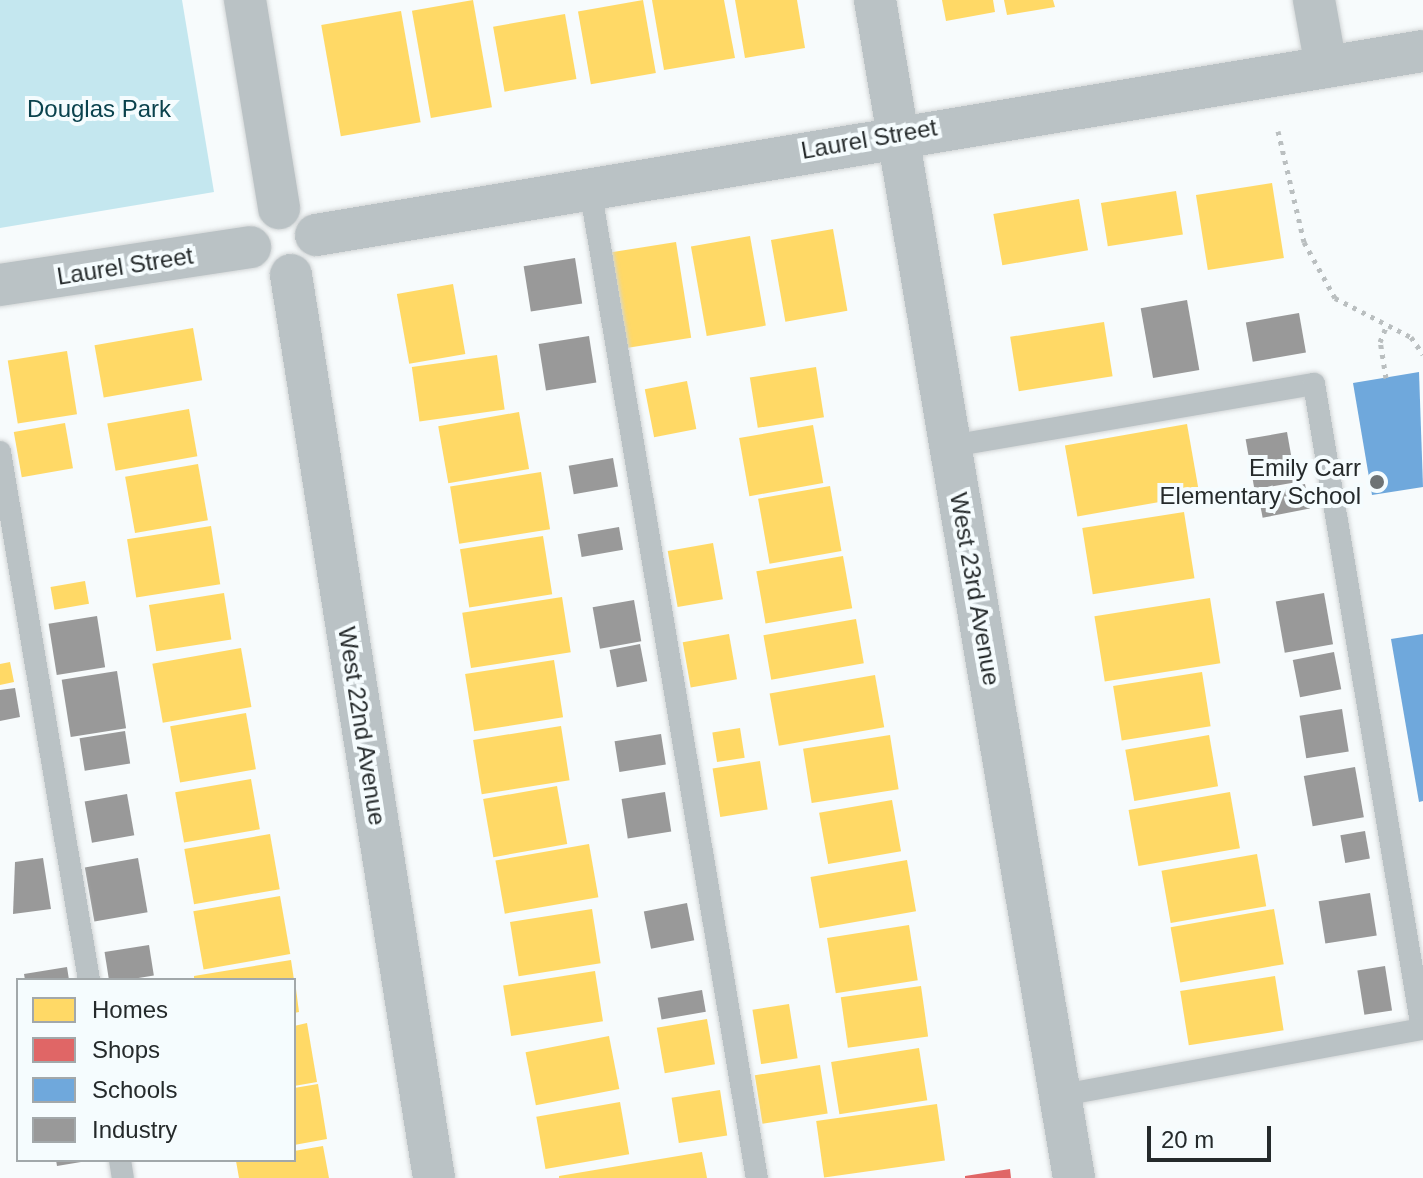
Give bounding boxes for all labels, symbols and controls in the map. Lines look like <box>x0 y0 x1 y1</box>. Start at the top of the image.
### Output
park label: Douglas Park <box>27 95 171 123</box>
street label: Laurel Street <box>799 113 939 165</box>
street label: Laurel Street <box>55 241 195 291</box>
place label: Emily Carr Elementary School <box>1160 454 1361 510</box>
marker: Emily Carr Elementary School <box>1368 473 1386 491</box>
street label: West 23rd Avenue <box>944 490 1006 688</box>
street label: West 22nd Avenue <box>332 624 392 828</box>
legend <box>16 978 296 1162</box>
text: Homes <box>92 996 168 1023</box>
text: Shops <box>92 1036 160 1063</box>
text: Schools <box>92 1076 177 1103</box>
scale bar <box>1151 1110 1275 1160</box>
text: Industry <box>92 1116 177 1143</box>
text: 20 m <box>1161 1126 1214 1153</box>

